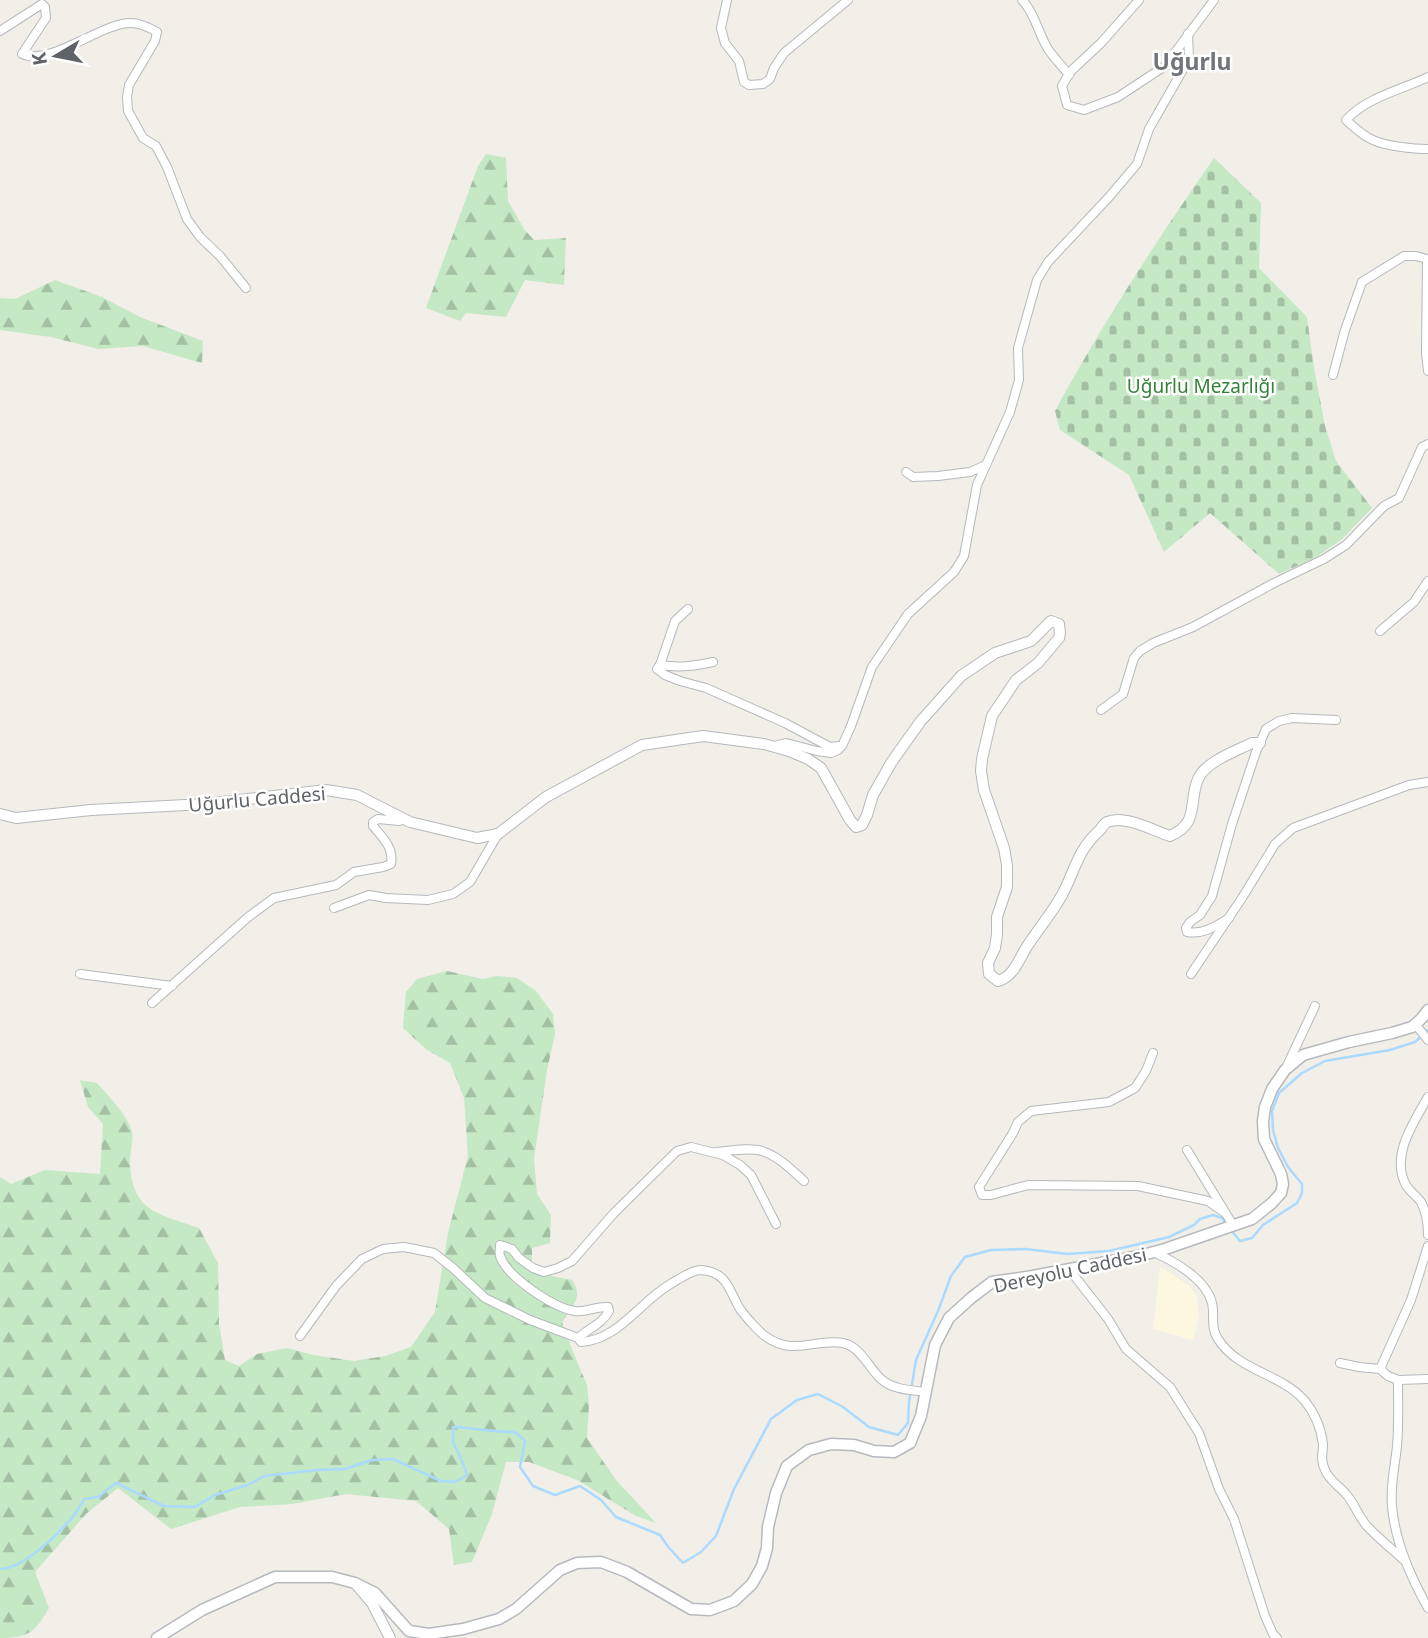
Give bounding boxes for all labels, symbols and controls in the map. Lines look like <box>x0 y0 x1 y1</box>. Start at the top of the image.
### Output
north arrow <box>21 21 91 91</box>
district label: Uğurlu <box>1153 45 1231 77</box>
text: K <box>25 50 53 67</box>
park label: Uğurlu Mezarlığı <box>1127 373 1275 399</box>
street label: Uğurlu Caddesi <box>187 780 327 818</box>
street label: Dereyolu Caddesi <box>991 1241 1149 1299</box>

